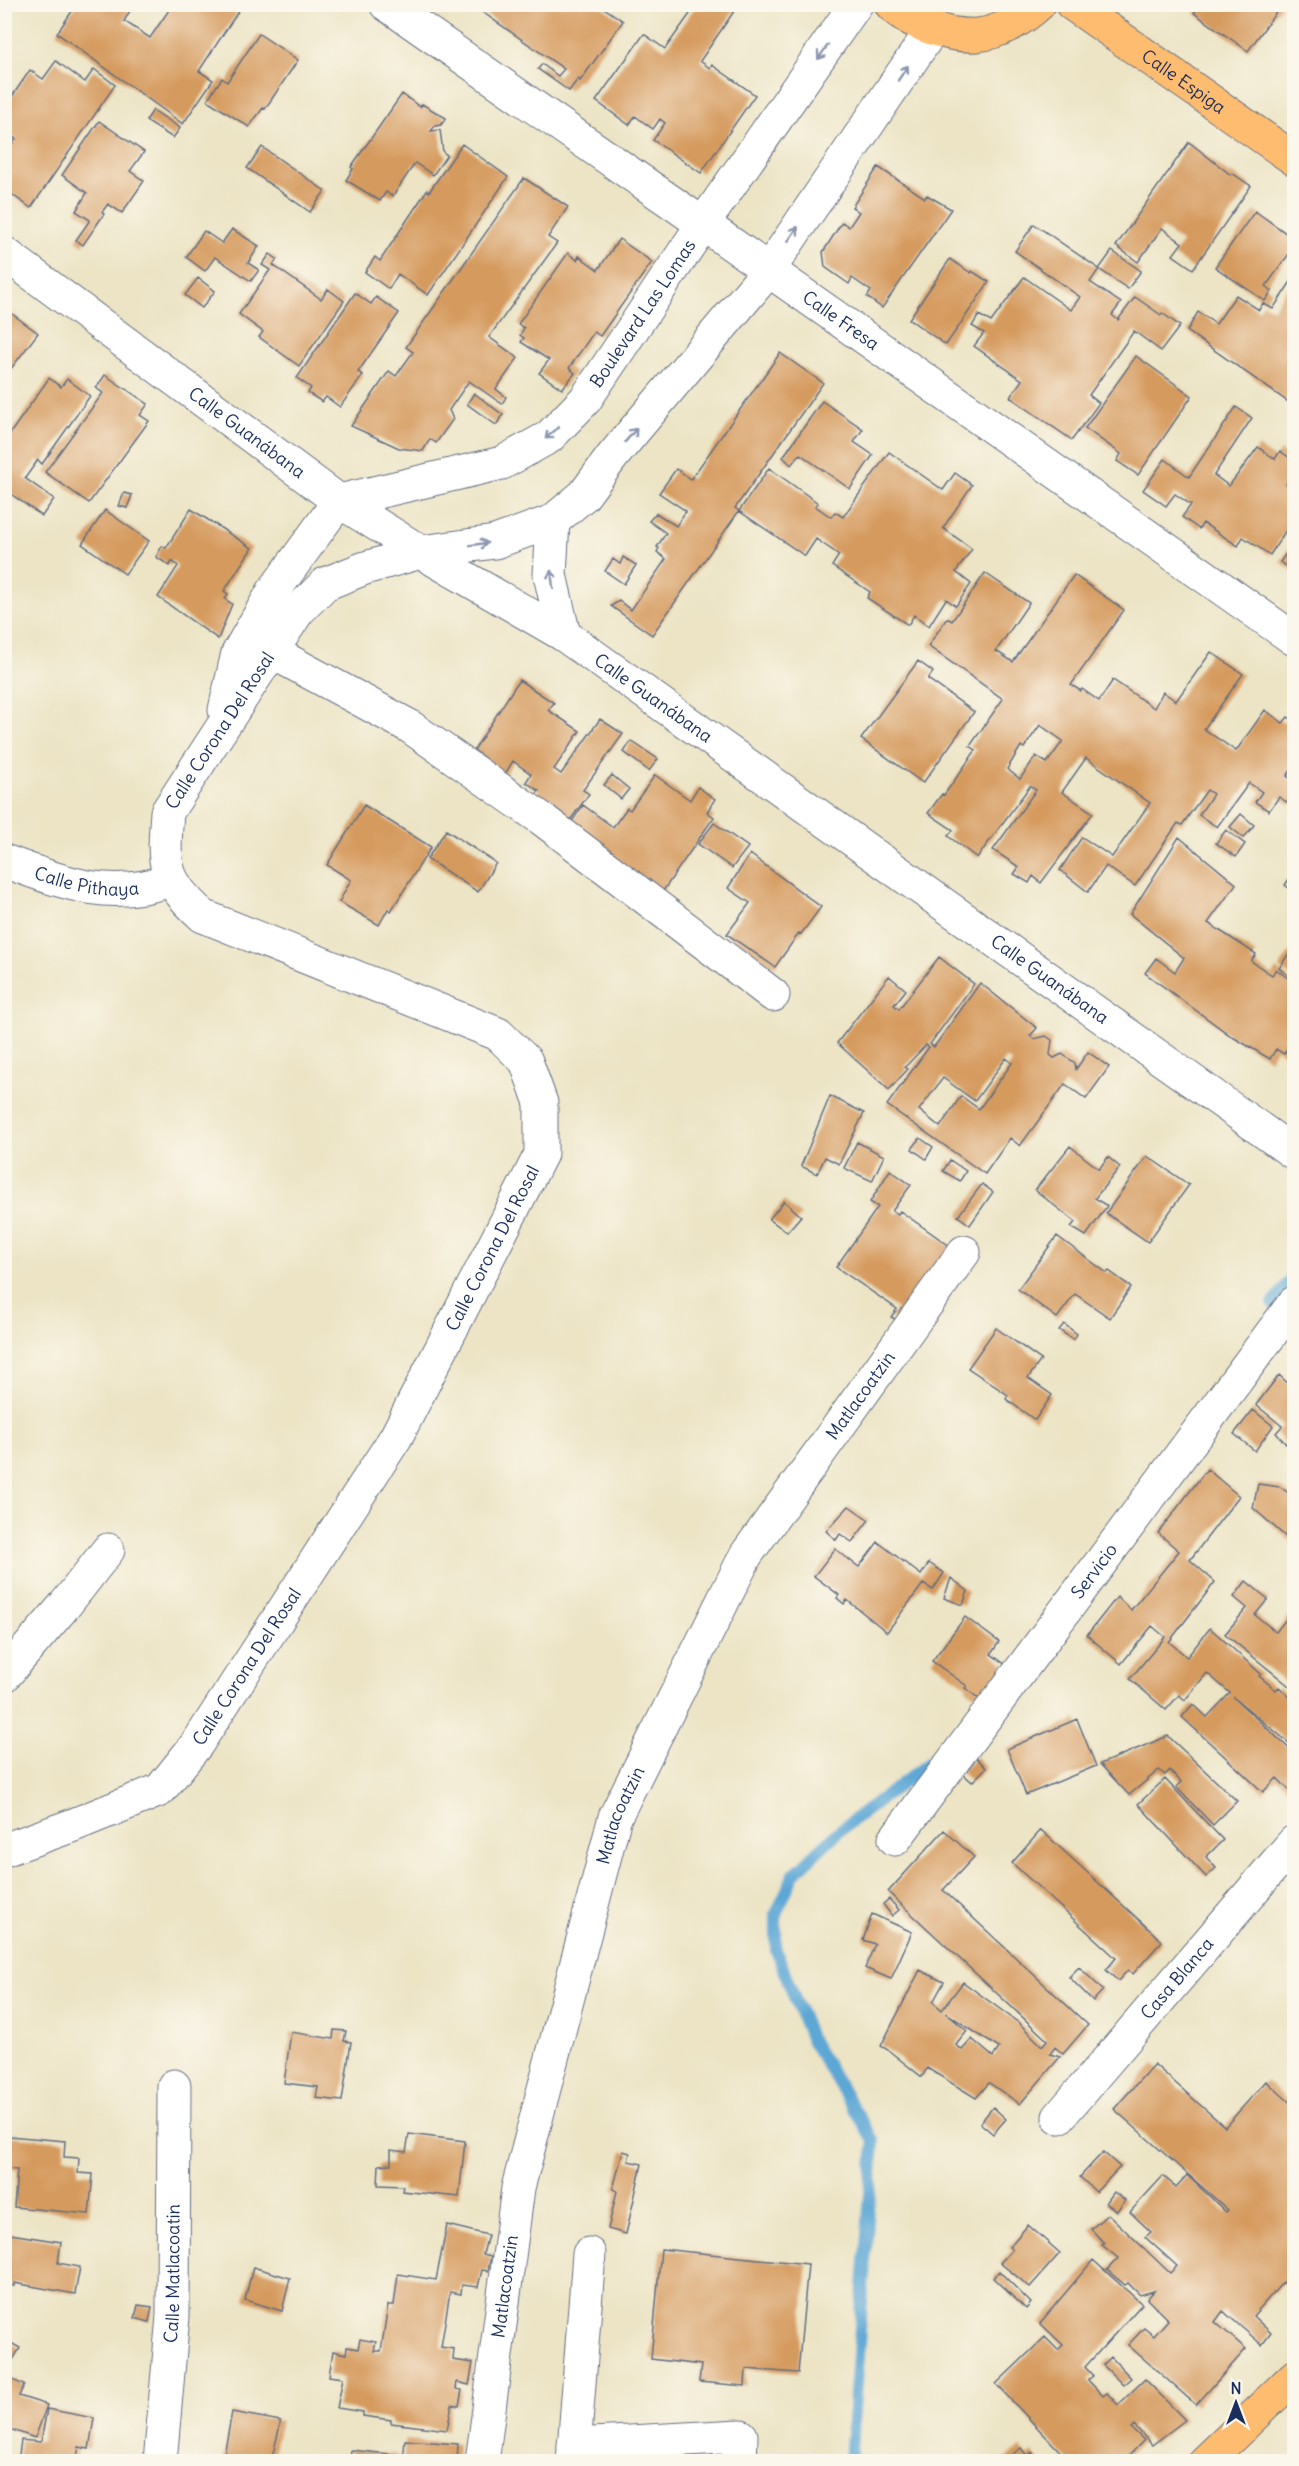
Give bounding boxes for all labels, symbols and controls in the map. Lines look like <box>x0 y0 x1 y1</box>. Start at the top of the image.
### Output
one-way arrow <box>817 44 829 60</box>
street label: Calle Espiga <box>1137 44 1230 119</box>
one-way arrow <box>897 65 909 82</box>
one-way arrow <box>787 226 799 243</box>
street label: Boulevard Las Lomas <box>585 235 700 392</box>
street label: Calle Fresa <box>798 285 884 355</box>
street label: Calle Guanábana <box>184 382 310 483</box>
one-way arrow <box>544 426 559 440</box>
one-way arrow <box>624 428 638 443</box>
one-way arrow <box>469 539 488 550</box>
one-way arrow <box>546 569 557 589</box>
street label: Calle Corona Del Rosal <box>160 648 279 813</box>
street label: Calle Guanábana <box>590 648 717 748</box>
street label: Calle Pithaya <box>31 861 140 901</box>
street label: Calle Guanábana <box>986 929 1113 1029</box>
street label: Calle Corona Del Rosal <box>440 1161 544 1335</box>
street label: Matlacoatzin <box>821 1347 900 1444</box>
street label: Servicio <box>1066 1539 1122 1603</box>
street label: Calle Corona Del Rosal <box>187 1584 306 1750</box>
street label: Matlacoatzin <box>591 1762 649 1867</box>
street label: Casa Blanca <box>1135 1933 1218 2024</box>
street label: Calle Matlacoatin <box>159 2204 184 2344</box>
street label: Matlacoatzin <box>486 2234 523 2339</box>
north arrow <box>1206 2373 1266 2433</box>
text: N <box>1230 2378 1242 2398</box>

